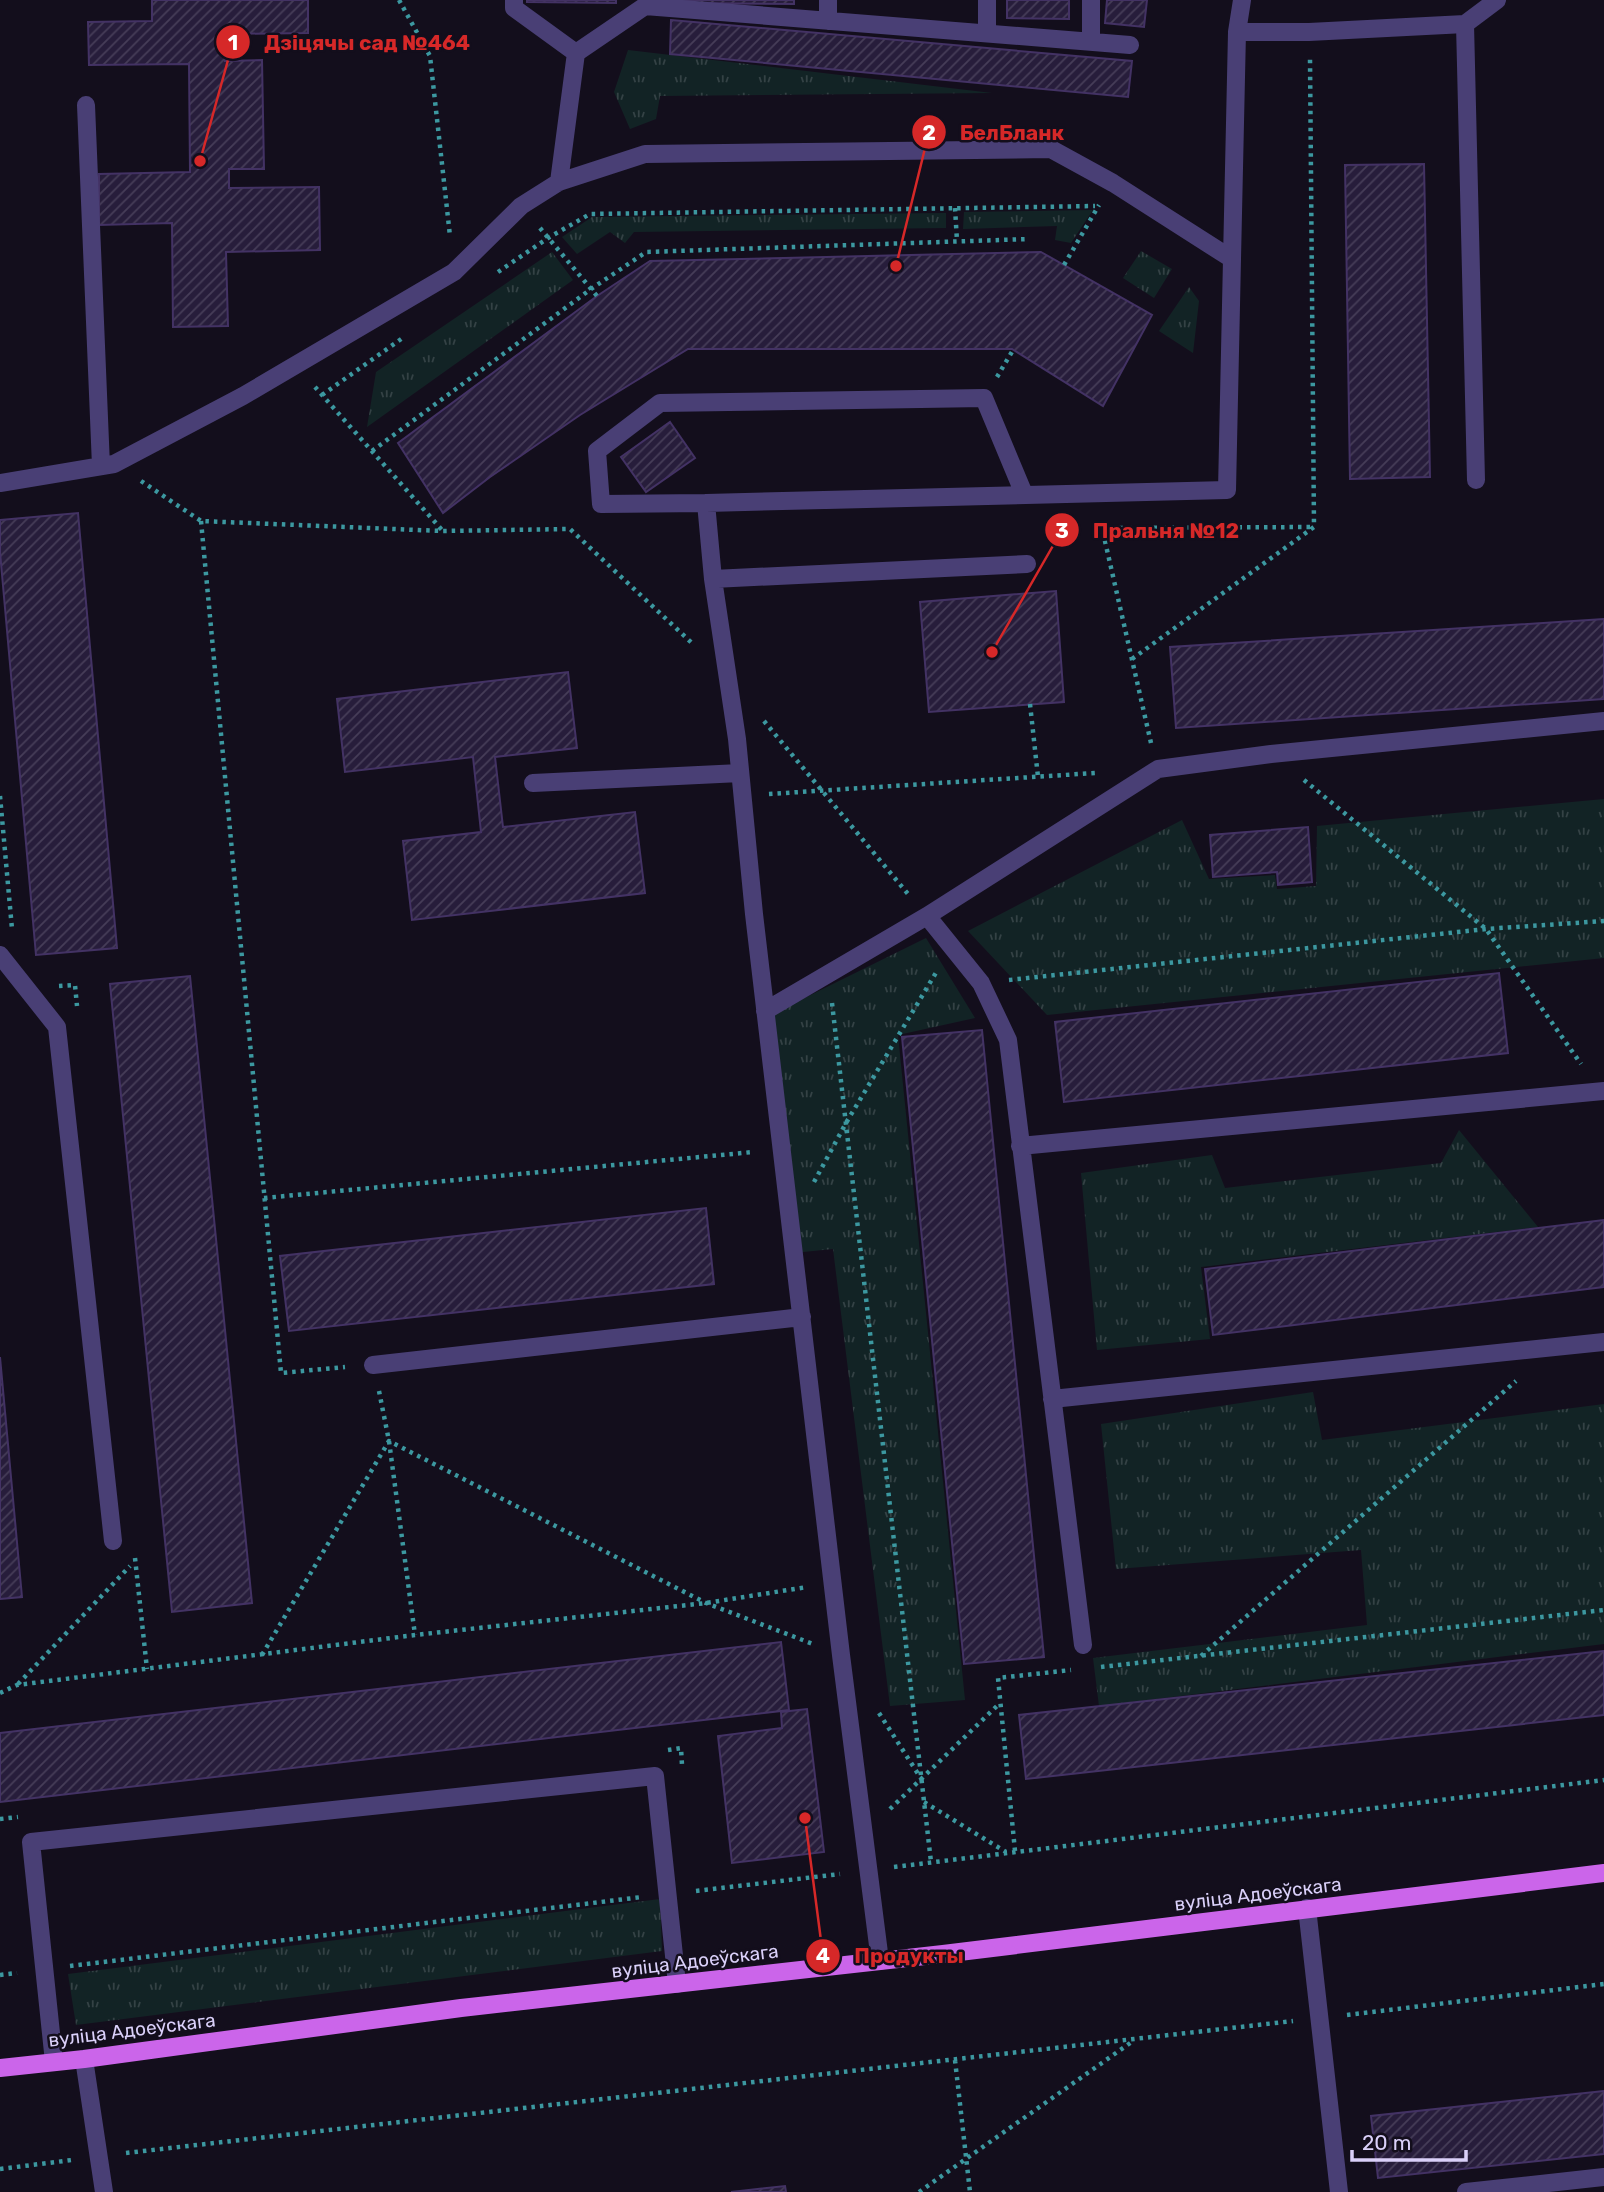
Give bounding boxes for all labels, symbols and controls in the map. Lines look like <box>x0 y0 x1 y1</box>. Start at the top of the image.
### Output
callout: Дзіцячы сад №464 <box>215 21 484 63</box>
text: 1 <box>228 30 238 55</box>
text: Дзіцячы сад №464 <box>264 30 470 55</box>
callout: БелБланк <box>911 111 1079 153</box>
text: 2 <box>922 120 936 145</box>
text: БелБланк <box>960 120 1065 145</box>
callout: Пральня №12 <box>1044 509 1254 551</box>
text: 3 <box>1055 518 1069 543</box>
text: Пральня №12 <box>1093 518 1239 543</box>
street label: вуліца Адоеўскага <box>1173 1872 1343 1916</box>
callout: Продукты <box>806 1935 978 1977</box>
street label: вуліца Адоеўскага <box>610 1939 780 1983</box>
text: 4 <box>816 1943 830 1968</box>
text: Продукты <box>854 1943 964 1968</box>
street label: вуліца Адоеўскага <box>47 2008 217 2052</box>
scale bar <box>1352 2118 1466 2162</box>
text: 20 m <box>1362 2130 1411 2155</box>

